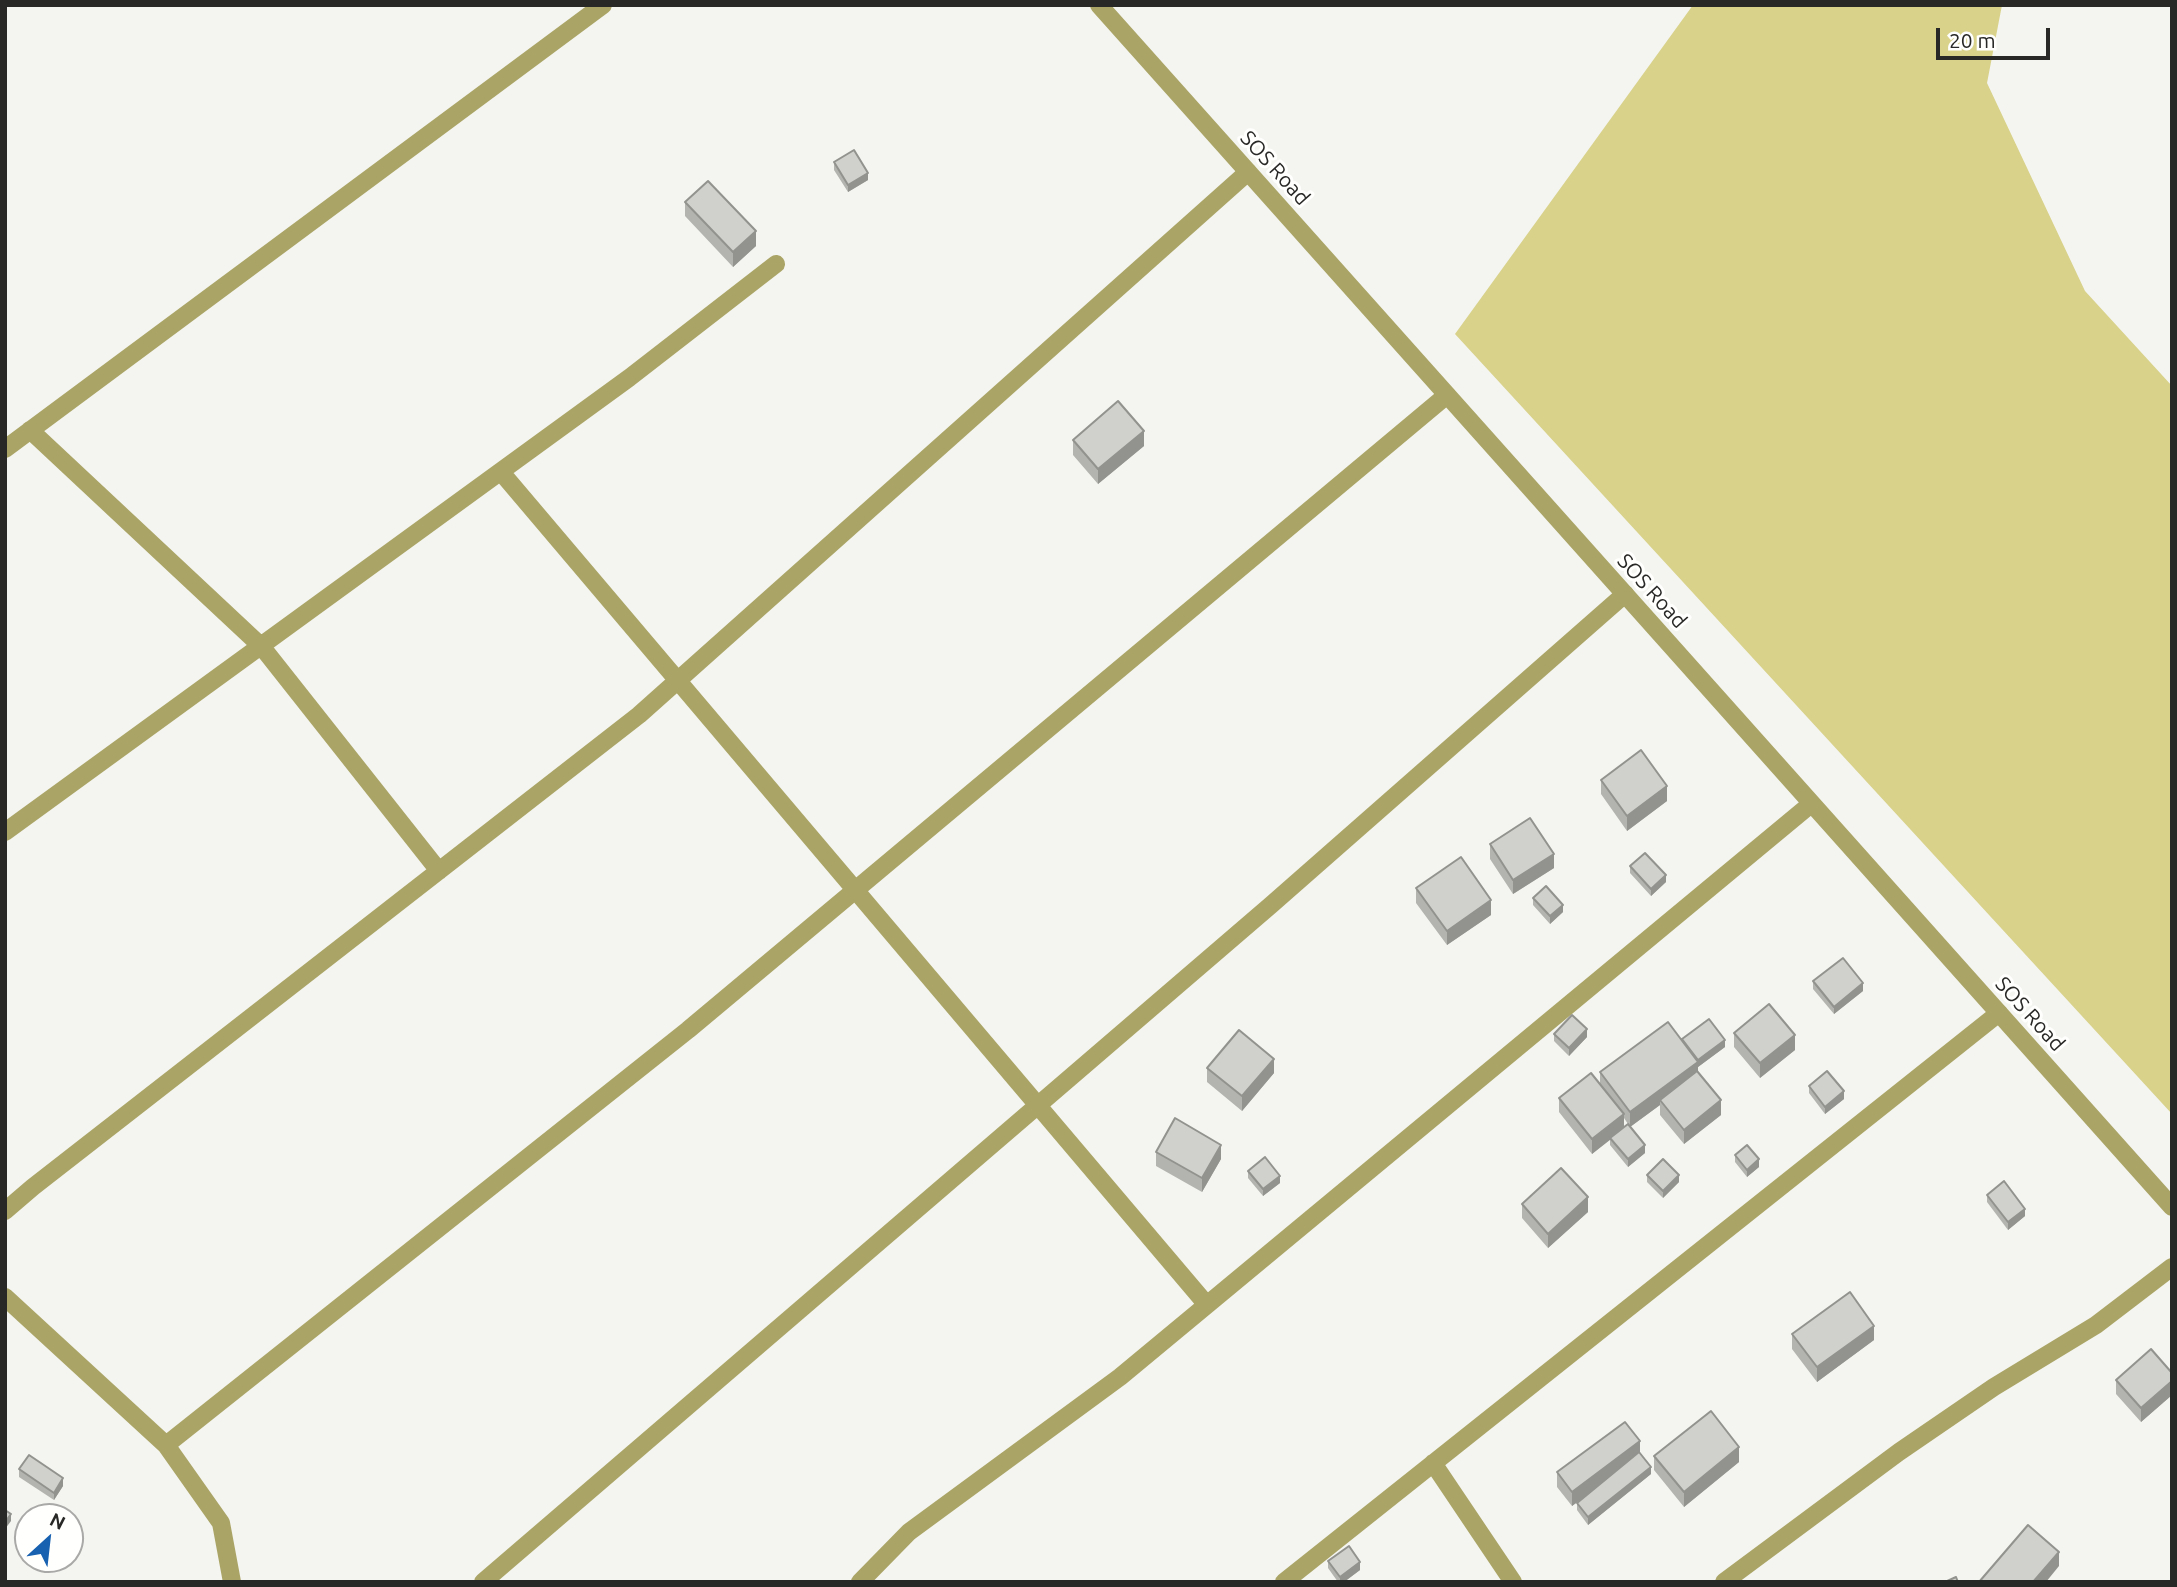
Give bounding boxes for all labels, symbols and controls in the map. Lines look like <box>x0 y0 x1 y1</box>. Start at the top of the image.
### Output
scale bar <box>1939 14 2053 58</box>
text: 20 m <box>1949 28 1996 52</box>
street label: SOS Road <box>1235 126 1315 210</box>
street label: SOS Road <box>1612 549 1692 633</box>
street label: SOS Road <box>1990 972 2070 1056</box>
north arrow <box>14 1503 84 1573</box>
text: N <box>46 1508 69 1534</box>

